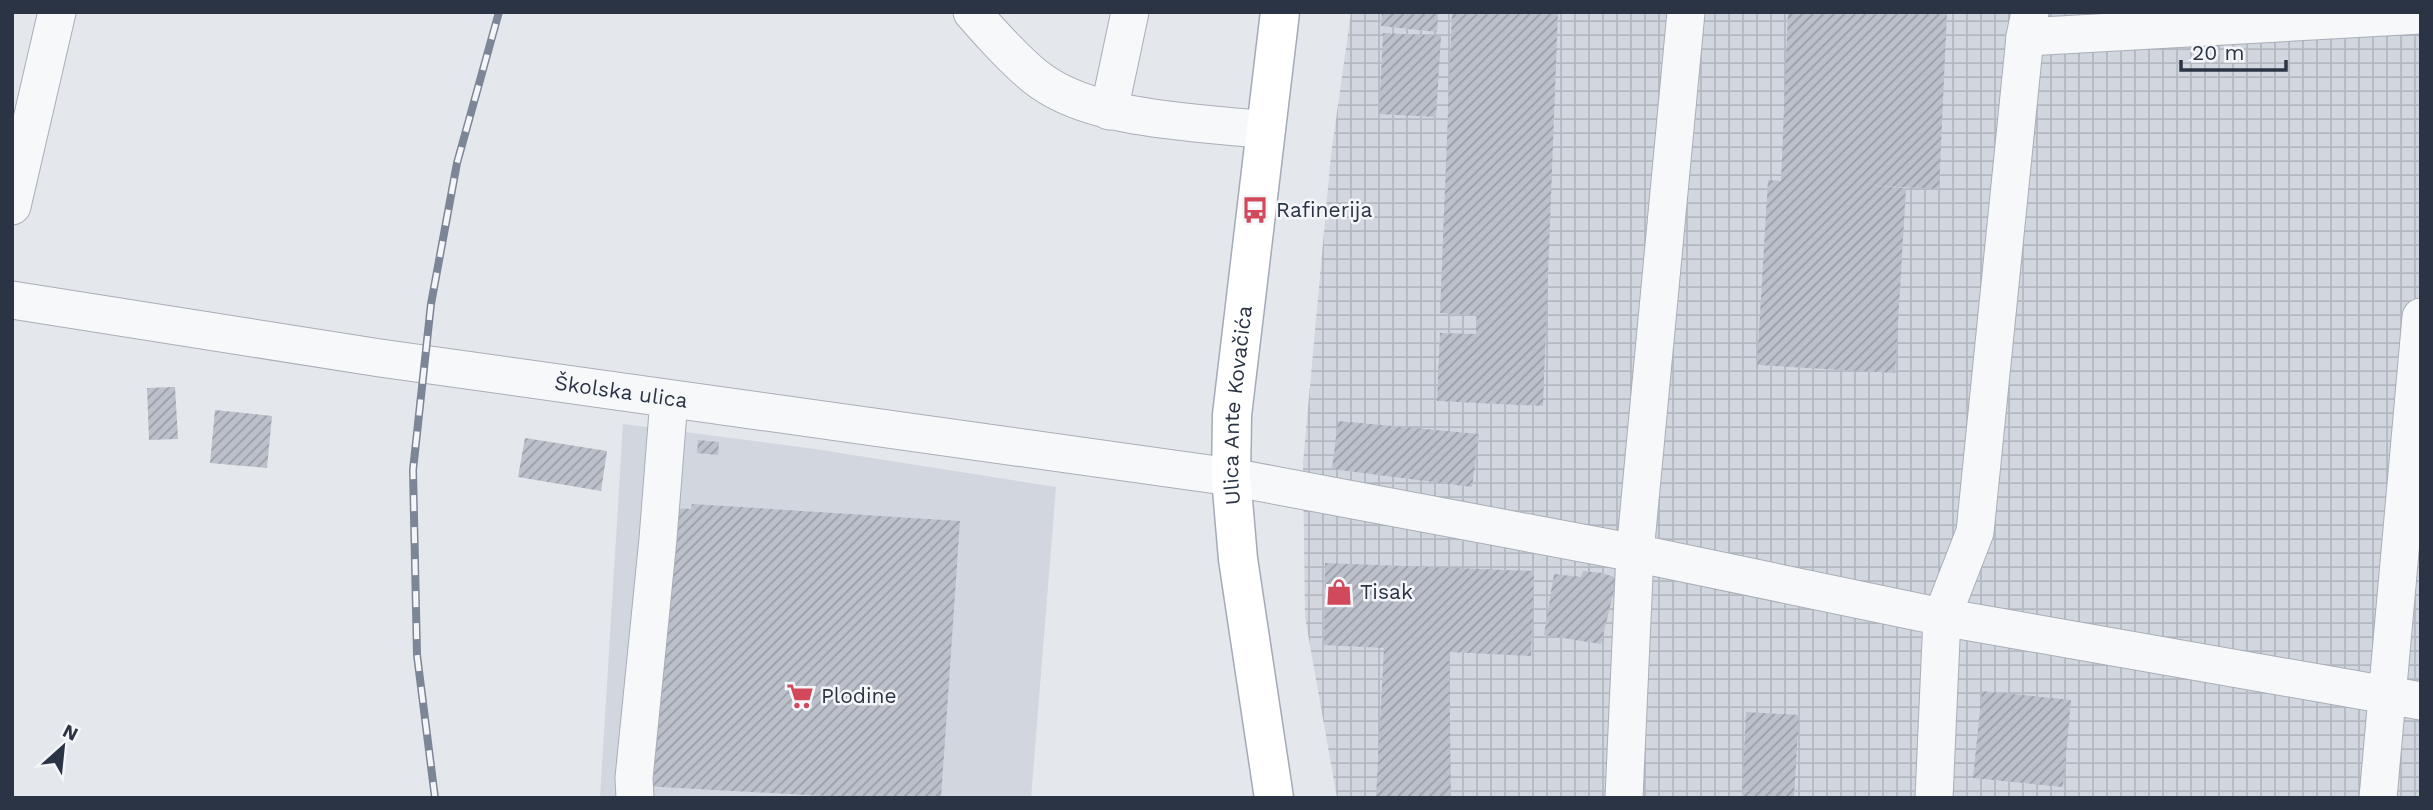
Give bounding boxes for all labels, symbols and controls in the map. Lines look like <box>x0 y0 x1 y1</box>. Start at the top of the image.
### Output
scale bar <box>2181 28 2286 72</box>
text: 20 m <box>2192 40 2244 65</box>
bus stop icon: Rafinerija <box>1240 195 1270 225</box>
place label: Rafinerija <box>1276 197 1372 222</box>
street label: Ulica Ante Kovačića <box>1218 304 1257 506</box>
street label: Školska ulica <box>553 370 689 413</box>
shop icon: Tisak <box>1324 577 1354 607</box>
place label: Tisak <box>1360 579 1413 604</box>
supermarket icon: Plodine <box>785 681 815 711</box>
place label: Plodine <box>821 683 897 708</box>
north arrow <box>28 712 98 782</box>
text: N <box>59 719 82 746</box>

